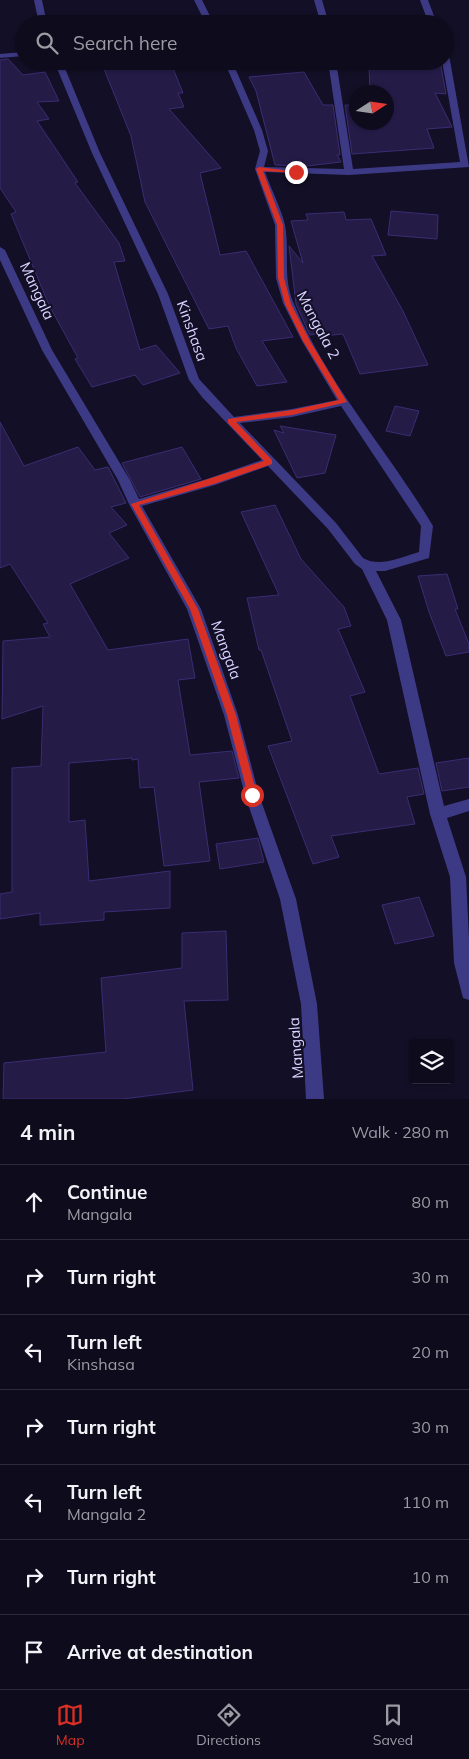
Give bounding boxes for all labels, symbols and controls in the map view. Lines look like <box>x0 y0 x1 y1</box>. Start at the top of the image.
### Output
search box <box>15 15 454 70</box>
icon: search <box>33 29 61 57</box>
text: Search here <box>73 31 177 55</box>
north arrow <box>349 85 394 130</box>
route end <box>285 161 308 184</box>
street label: Mangala <box>16 259 59 323</box>
street label: Mangala 2 <box>293 288 344 362</box>
street label: Kinshasa <box>173 298 212 364</box>
street label: Mangala <box>207 618 246 682</box>
route start <box>241 784 264 807</box>
street label: Mangala <box>284 1017 307 1079</box>
map controls <box>409 1039 454 1084</box>
button: layers <box>409 1039 454 1084</box>
text: 4 min <box>20 1119 75 1145</box>
text: Walk · 280 m <box>351 1122 449 1142</box>
text: Continue <box>67 1180 147 1204</box>
icon: ahead <box>20 1188 48 1216</box>
text: 80 m <box>412 1192 449 1212</box>
text: Mangala <box>67 1204 132 1224</box>
icon: right <box>20 1263 48 1291</box>
text: Turn right <box>67 1265 156 1289</box>
text: 30 m <box>412 1267 449 1287</box>
text: Turn left <box>67 1330 142 1354</box>
icon: left <box>20 1338 48 1366</box>
text: 20 m <box>412 1342 449 1362</box>
text: Kinshasa <box>67 1354 135 1374</box>
icon: right <box>20 1413 48 1441</box>
text: Turn right <box>67 1415 156 1439</box>
text: 30 m <box>412 1417 449 1437</box>
text: Turn left <box>67 1480 142 1504</box>
icon: left <box>20 1488 48 1516</box>
text: 110 m <box>402 1492 449 1512</box>
text: Mangala 2 <box>67 1504 146 1524</box>
icon: right <box>20 1563 48 1591</box>
text: Turn right <box>67 1565 156 1589</box>
text: 10 m <box>412 1567 449 1587</box>
icon: arrive <box>20 1638 48 1666</box>
text: Arrive at destination <box>67 1640 253 1664</box>
tab: Map <box>56 1701 85 1749</box>
tab: Directions <box>196 1701 261 1749</box>
tab: Saved <box>373 1701 413 1749</box>

